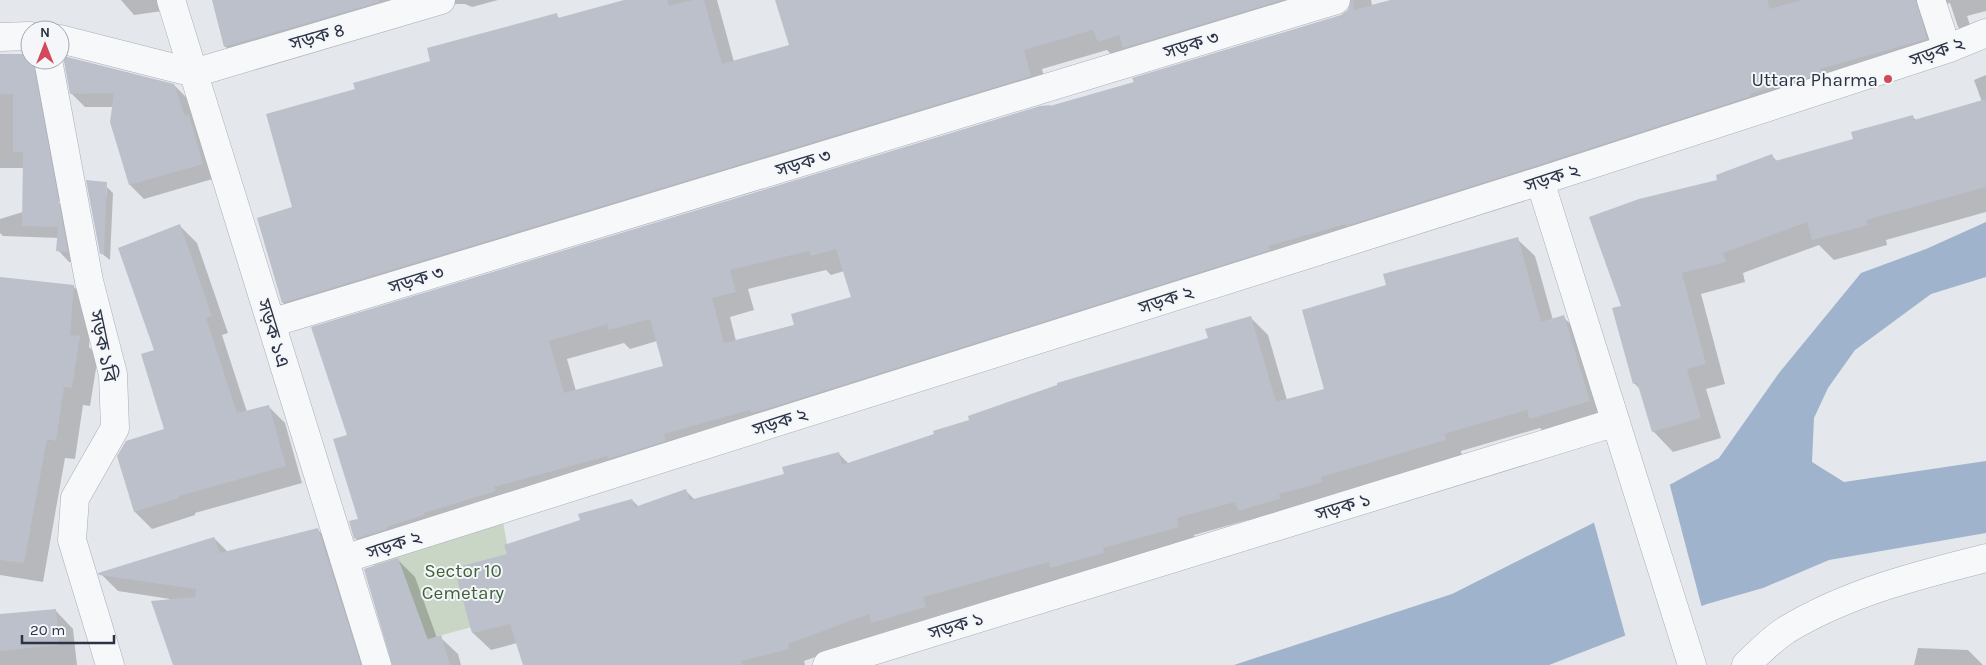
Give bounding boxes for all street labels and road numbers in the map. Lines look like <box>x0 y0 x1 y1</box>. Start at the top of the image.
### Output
street label: সড়ক ৪ <box>286 19 347 56</box>
street label: সড়ক ৩ <box>1160 26 1222 64</box>
street label: সড়ক ২ <box>1906 32 1968 72</box>
street label: সড়ক ৩ <box>772 144 834 182</box>
street label: সড়ক ২ <box>1521 159 1583 197</box>
street label: সড়ক ৩ <box>385 261 447 299</box>
street label: সড়ক ২ <box>1135 281 1197 319</box>
street label: সড়ক ১এ <box>252 295 294 370</box>
street label: সড়ক ১বি <box>84 307 122 385</box>
street label: সড়ক ২ <box>749 403 811 441</box>
street label: সড়ক ১ <box>1312 488 1374 526</box>
street label: সড়ক ২ <box>363 526 425 564</box>
street label: সড়ক ১ <box>925 607 987 645</box>

